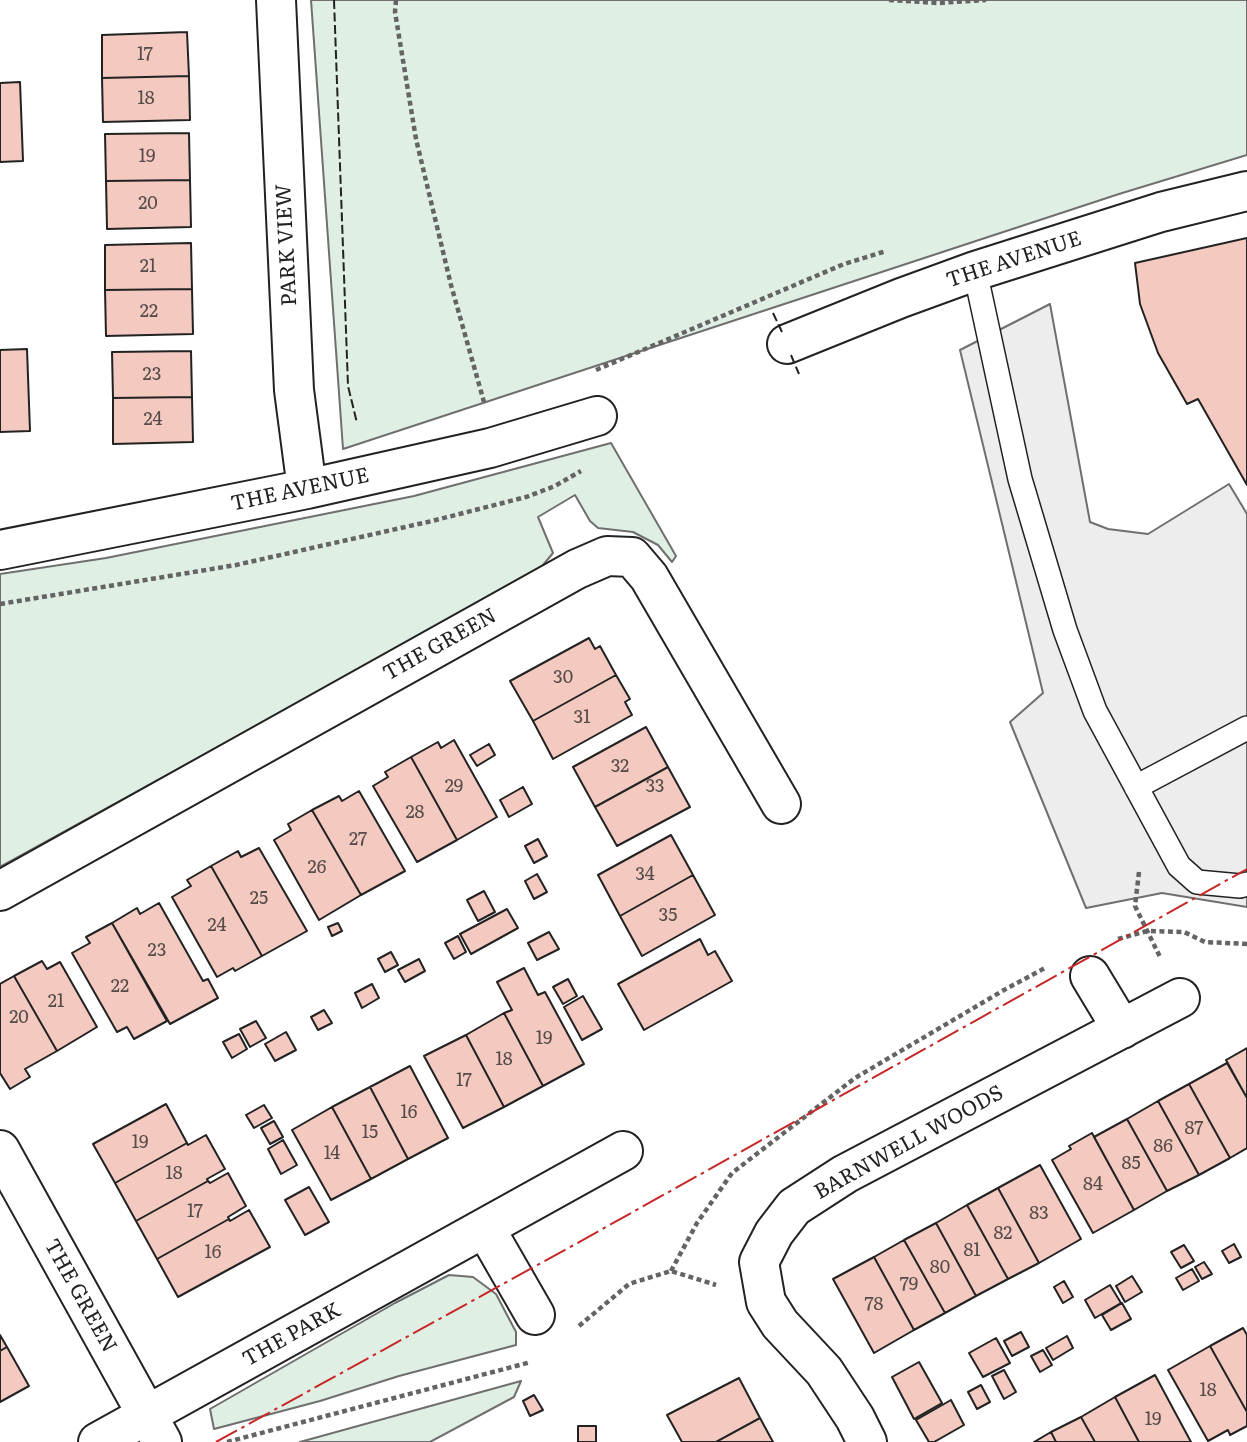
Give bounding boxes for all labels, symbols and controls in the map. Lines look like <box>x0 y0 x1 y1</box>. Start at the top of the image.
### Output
house number: 17 <box>137 44 153 66</box>
house number: 18 <box>137 88 155 110</box>
house number: 19 <box>139 146 155 168</box>
street label: PARK VIEW <box>271 183 303 307</box>
house number: 20 <box>138 193 158 215</box>
street label: THE AVENUE <box>943 226 1085 294</box>
house number: 21 <box>140 256 156 278</box>
house number: 22 <box>140 301 158 323</box>
house number: 23 <box>143 364 161 386</box>
house number: 24 <box>143 409 163 431</box>
street label: THE AVENUE <box>229 463 371 517</box>
street label: THE GREEN <box>379 603 501 687</box>
house number: 30 <box>553 667 573 689</box>
house number: 31 <box>573 707 591 729</box>
house number: 32 <box>611 756 629 778</box>
house number: 29 <box>445 776 463 798</box>
house number: 33 <box>646 776 664 798</box>
house number: 28 <box>405 802 425 824</box>
house number: 27 <box>349 829 367 851</box>
house number: 26 <box>308 857 326 879</box>
house number: 34 <box>635 864 655 886</box>
house number: 25 <box>250 888 268 910</box>
house number: 35 <box>659 905 677 927</box>
house number: 24 <box>207 915 227 937</box>
house number: 23 <box>148 940 166 962</box>
house number: 22 <box>111 976 129 998</box>
house number: 21 <box>48 991 64 1013</box>
house number: 20 <box>9 1007 29 1029</box>
house number: 19 <box>536 1028 552 1050</box>
house number: 18 <box>495 1049 513 1071</box>
house number: 17 <box>456 1070 472 1092</box>
street label: BARNWELL WOODS <box>810 1081 1008 1205</box>
house number: 16 <box>401 1102 417 1124</box>
house number: 87 <box>1185 1118 1203 1140</box>
house number: 15 <box>362 1122 378 1144</box>
house number: 19 <box>132 1132 148 1154</box>
house number: 86 <box>1153 1136 1173 1158</box>
house number: 14 <box>324 1143 340 1165</box>
house number: 85 <box>1121 1153 1141 1175</box>
house number: 18 <box>165 1163 183 1185</box>
house number: 84 <box>1083 1174 1103 1196</box>
house number: 17 <box>187 1201 203 1223</box>
house number: 83 <box>1029 1203 1049 1225</box>
house number: 82 <box>994 1223 1012 1245</box>
street label: THE GREEN <box>38 1235 122 1357</box>
house number: 81 <box>963 1240 981 1262</box>
house number: 16 <box>205 1242 221 1264</box>
house number: 80 <box>930 1257 950 1279</box>
house number: 79 <box>900 1274 918 1296</box>
house number: 78 <box>864 1294 884 1316</box>
street label: THE PARK <box>238 1298 346 1372</box>
house number: 18 <box>1199 1380 1217 1402</box>
house number: 19 <box>1145 1409 1161 1431</box>

